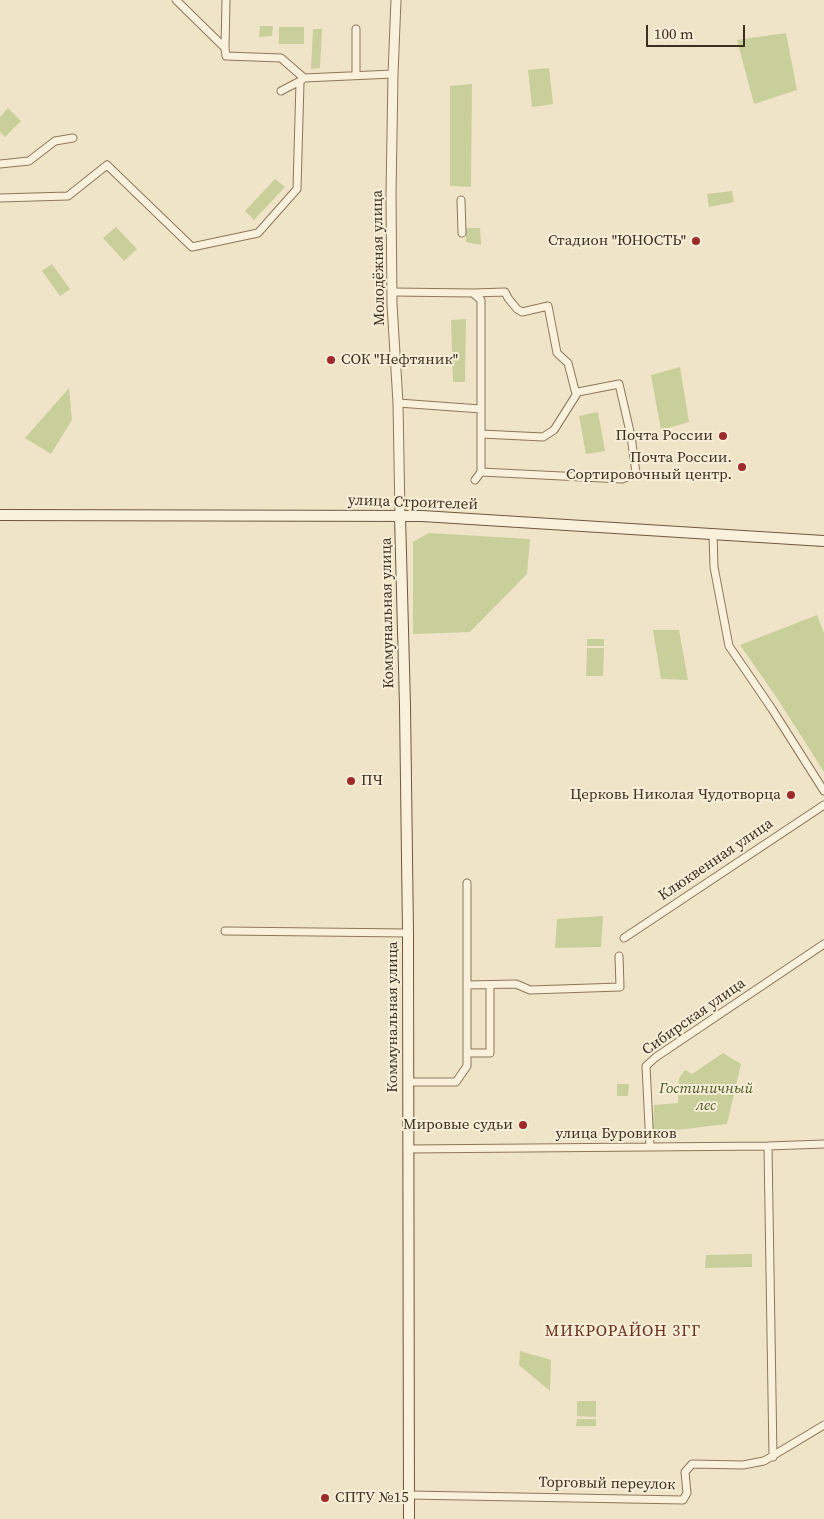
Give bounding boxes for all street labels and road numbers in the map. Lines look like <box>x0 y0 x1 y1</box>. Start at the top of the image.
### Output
street label: Молодёжная улица <box>369 190 389 326</box>
street label: улица Строителей <box>348 492 478 514</box>
street label: Коммунальная улица <box>378 537 398 689</box>
street label: Клюквенная улица <box>655 815 777 905</box>
street label: Коммунальная улица <box>384 941 402 1093</box>
street label: Сибирская улица <box>639 975 749 1059</box>
street label: улица Буровиков <box>556 1125 676 1143</box>
street label: Торговый переулок <box>538 1474 676 1494</box>

